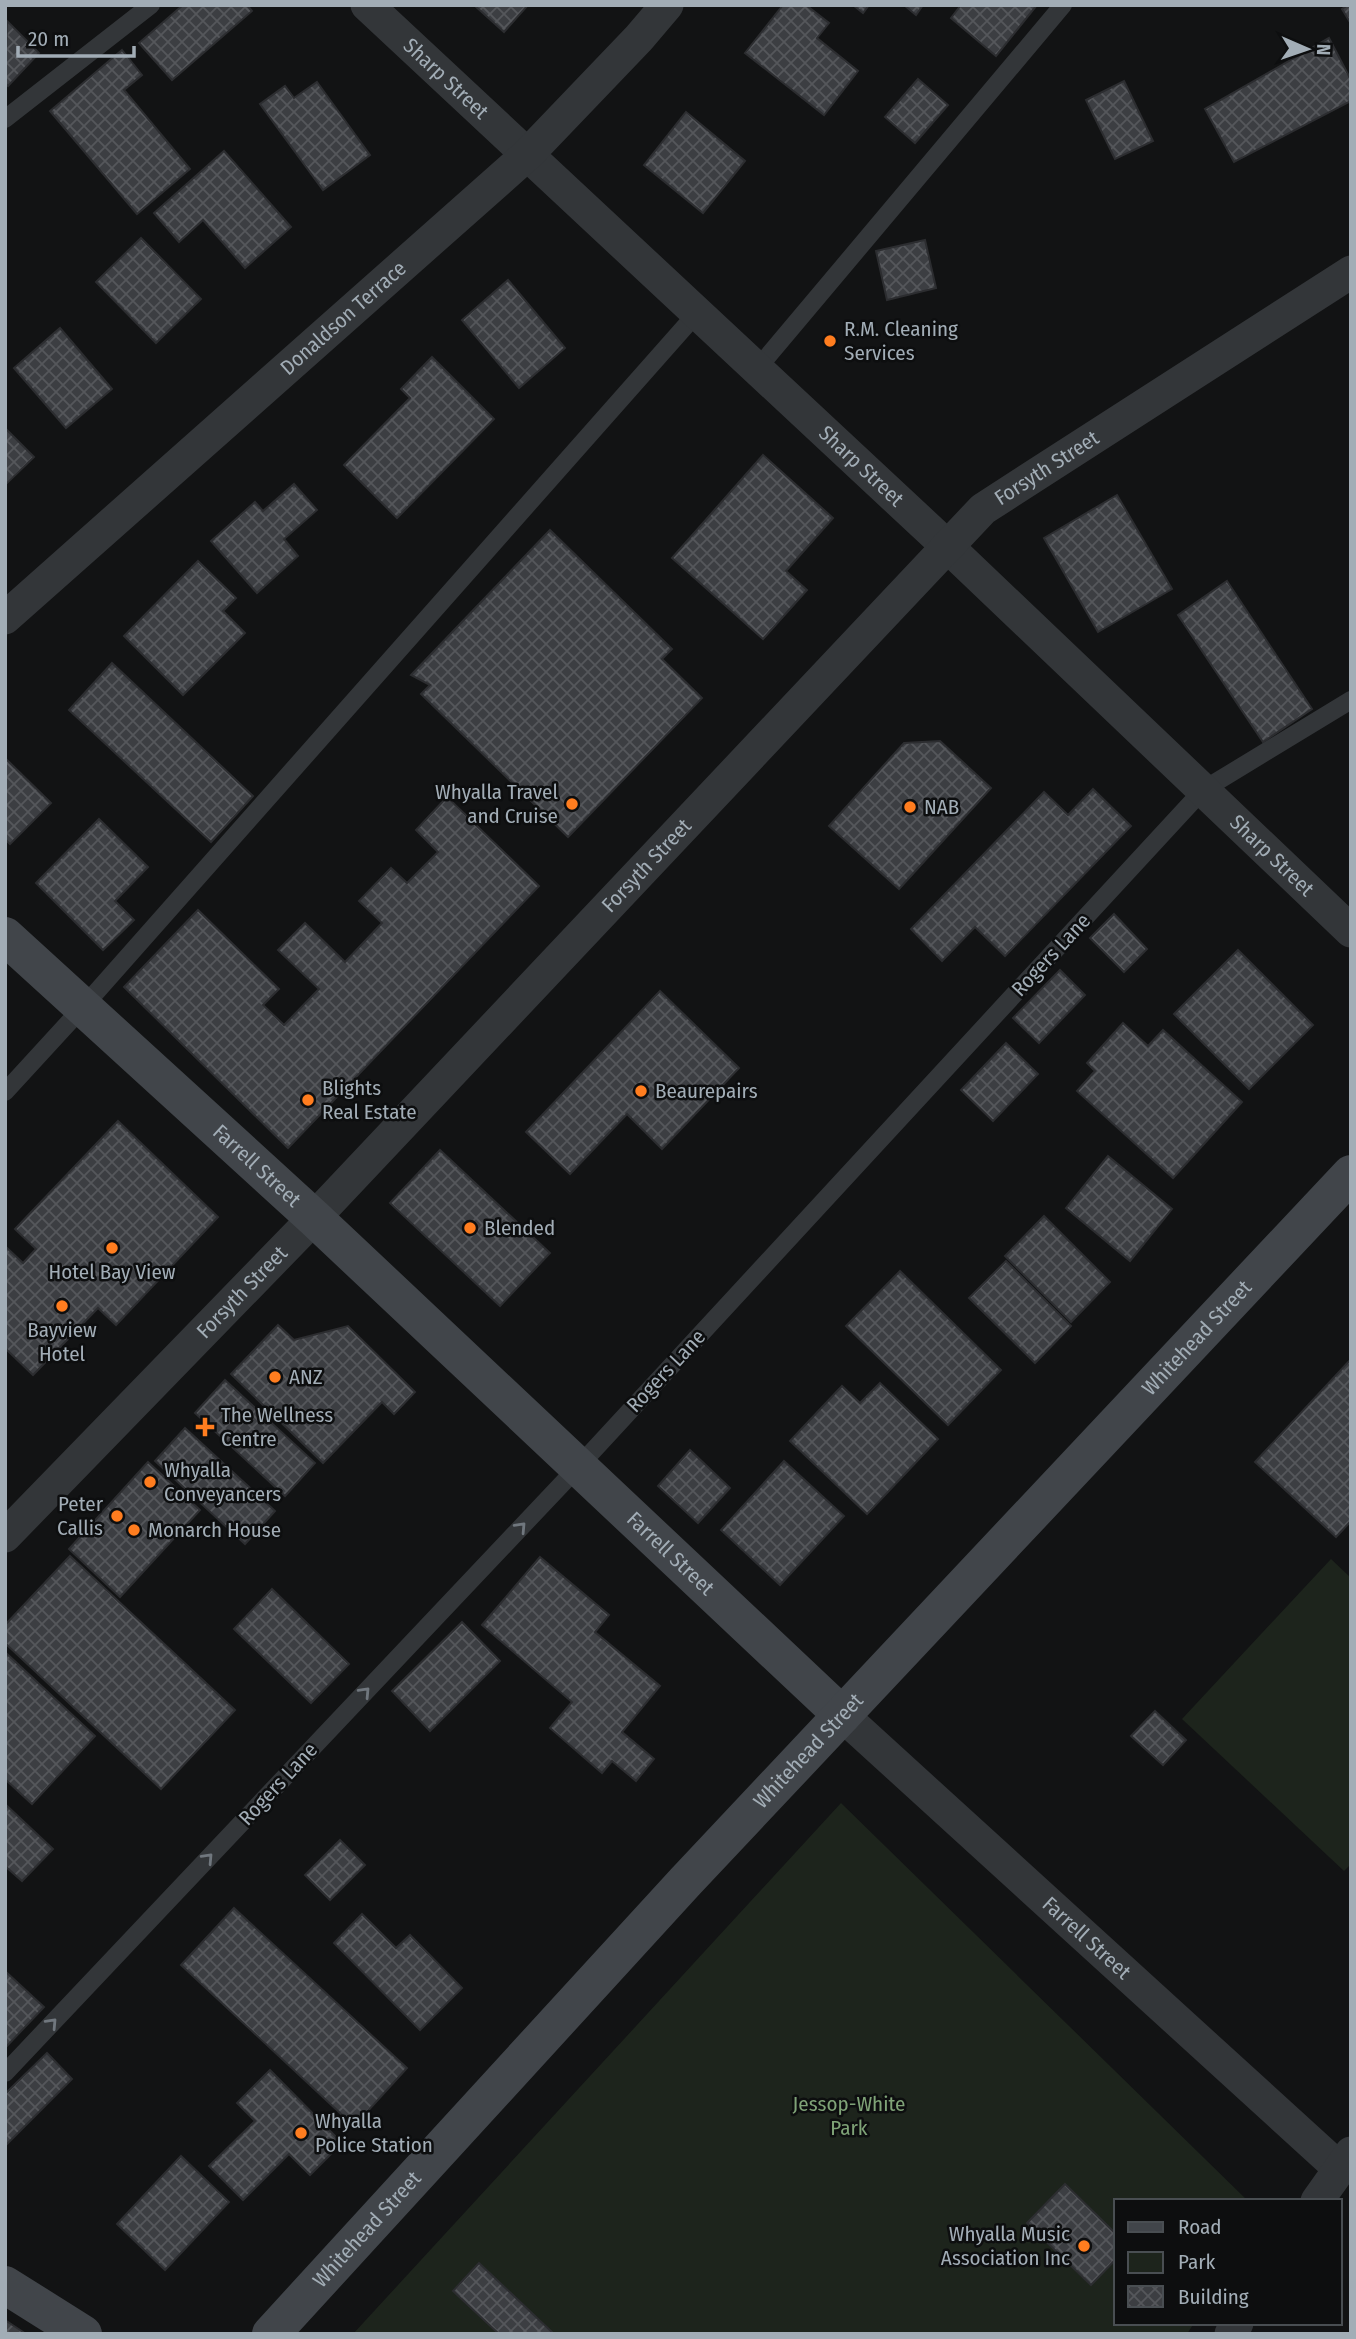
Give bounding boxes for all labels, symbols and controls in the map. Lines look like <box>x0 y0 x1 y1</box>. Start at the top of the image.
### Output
scale bar <box>18 14 133 58</box>
north arrow <box>1272 14 1342 84</box>
text: 20 m <box>28 26 69 52</box>
street label: Sharp Street <box>398 33 494 125</box>
text: N <box>1312 43 1335 56</box>
street label: Donaldson Terrace <box>275 255 411 381</box>
place label: R.M. Cleaning Services <box>844 316 958 366</box>
marker: R.M. Cleaning Services <box>822 333 838 349</box>
street label: Sharp Street <box>813 420 909 512</box>
street label: Forsyth Street <box>990 425 1104 511</box>
place label: Whyalla Travel and Cruise <box>435 779 558 829</box>
place label: NAB <box>924 794 959 820</box>
marker: Whyalla Travel and Cruise <box>564 796 580 812</box>
marker: NAB <box>902 799 918 815</box>
street label: Sharp Street <box>1224 809 1320 902</box>
street label: Forsyth Street <box>596 813 697 918</box>
street label: Rogers Lane <box>1006 908 1096 1002</box>
place label: Blights Real Estate <box>322 1075 417 1125</box>
place label: Beaurepairs <box>655 1078 758 1104</box>
marker: Beaurepairs <box>633 1083 649 1099</box>
marker: Blights Real Estate <box>300 1092 316 1108</box>
street label: Farrell Street <box>207 1119 307 1213</box>
place label: Blended <box>484 1215 555 1241</box>
marker: Blended <box>462 1220 478 1236</box>
marker: Hotel Bay View <box>104 1240 120 1256</box>
street label: Forsyth Street <box>191 1240 293 1344</box>
place label: Hotel Bay View <box>48 1259 176 1285</box>
street label: Whitehead Street <box>1137 1275 1257 1401</box>
marker: Bayview Hotel <box>54 1298 70 1314</box>
place label: Bayview Hotel <box>27 1317 97 1367</box>
street label: Rogers Lane <box>621 1324 711 1418</box>
place label: ANZ <box>289 1364 323 1390</box>
marker: ANZ <box>267 1369 283 1385</box>
place label: The Wellness Centre <box>221 1402 333 1452</box>
marker: The Wellness Centre <box>195 1417 215 1437</box>
place label: Whyalla Conveyancers <box>164 1457 281 1507</box>
marker: Whyalla Conveyancers <box>142 1474 158 1490</box>
place label: Peter Callis <box>57 1491 104 1541</box>
street label: Farrell Street <box>621 1506 720 1601</box>
marker: Peter Callis <box>109 1508 125 1524</box>
place label: Monarch House <box>148 1517 281 1543</box>
marker: Monarch House <box>126 1522 142 1538</box>
one-way arrow <box>513 1522 525 1535</box>
one-way arrow <box>356 1687 369 1700</box>
street label: Whitehead Street <box>748 1688 869 1814</box>
street label: Rogers Lane <box>233 1737 323 1831</box>
one-way arrow <box>200 1853 213 1866</box>
street label: Farrell Street <box>1037 1891 1136 1985</box>
one-way arrow <box>44 2018 57 2031</box>
park label: Jessop-White Park <box>793 2091 905 2141</box>
place label: Whyalla Police Station <box>315 2108 433 2158</box>
marker: Whyalla Police Station <box>293 2125 309 2141</box>
street label: Whitehead Street <box>307 2166 427 2293</box>
legend <box>1114 2199 1342 2325</box>
text: Road <box>1178 2214 1222 2240</box>
place label: Whyalla Music Association Inc <box>941 2221 1070 2271</box>
marker: Whyalla Music Association Inc <box>1076 2238 1092 2254</box>
text: Park <box>1178 2249 1216 2275</box>
text: Building <box>1178 2284 1249 2310</box>

